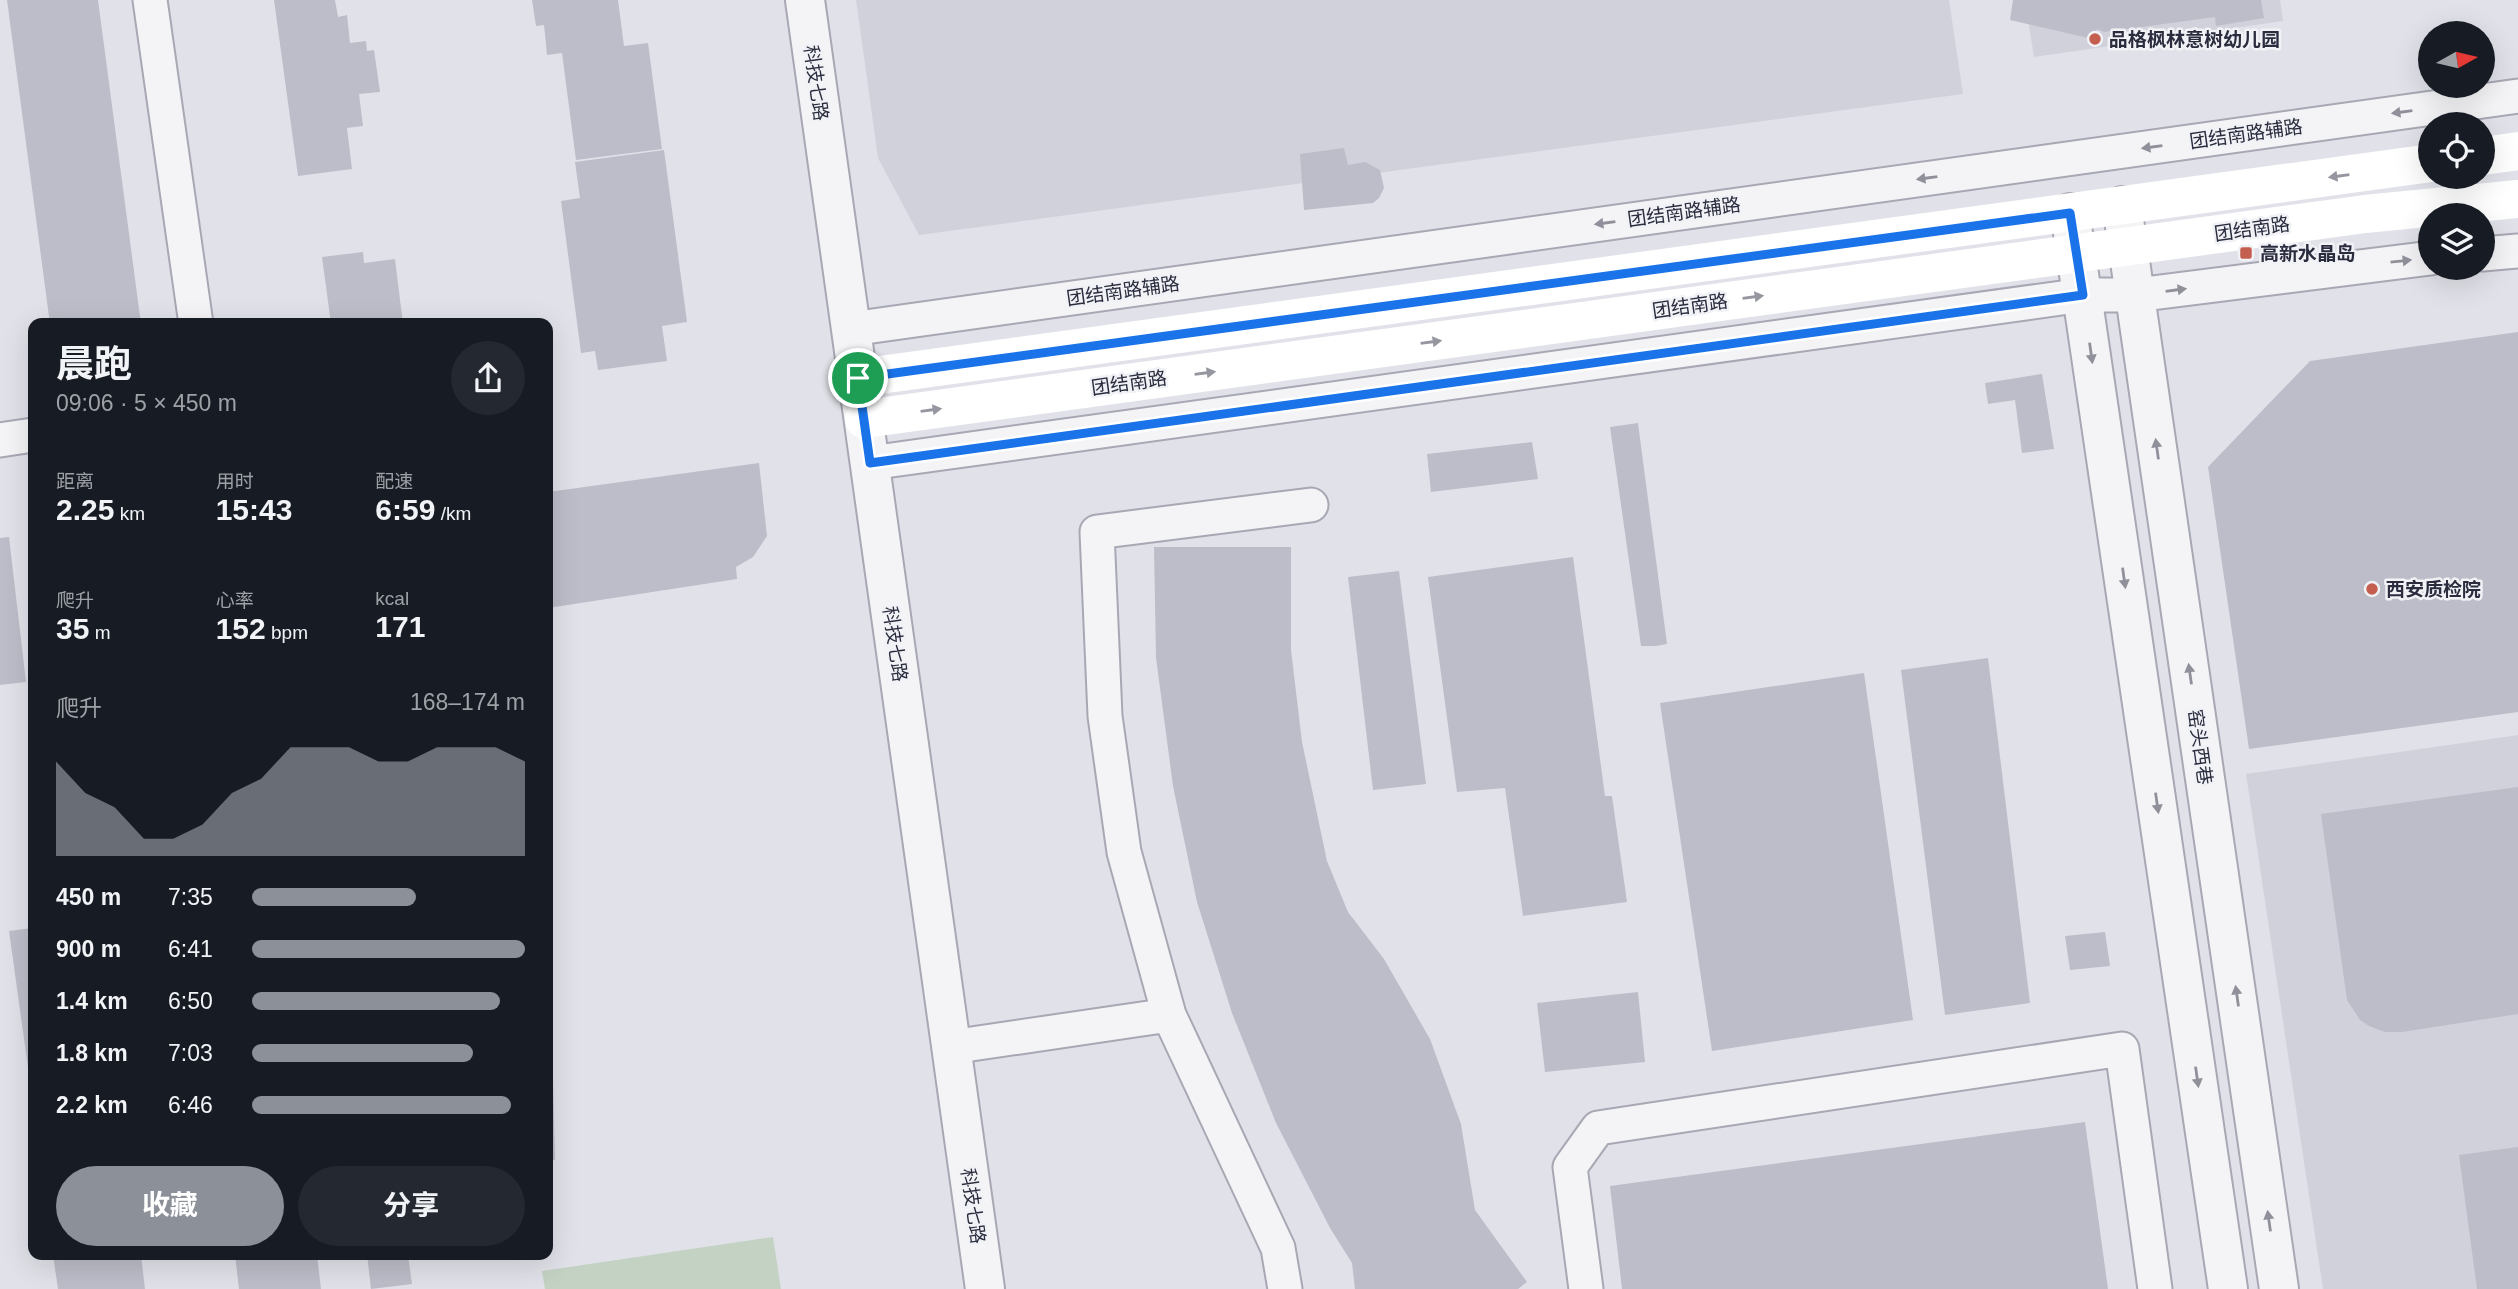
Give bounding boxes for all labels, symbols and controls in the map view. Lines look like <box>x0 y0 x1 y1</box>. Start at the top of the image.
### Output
north arrow <box>2418 21 2496 98</box>
map controls <box>2418 21 2495 280</box>
place label: 品格枫林意树幼儿园 <box>2109 29 2280 50</box>
marker: 品格枫林意树幼儿园 <box>2087 31 2103 47</box>
street label: 科技七路 <box>800 44 832 122</box>
one-way arrow <box>2391 107 2413 118</box>
button: locate <box>2418 112 2495 189</box>
street label: 团结南路辅路 <box>2188 116 2304 152</box>
one-way arrow <box>2141 142 2163 153</box>
one-way arrow <box>2328 170 2350 181</box>
one-way arrow <box>1916 173 1938 184</box>
street label: 团结南路辅路 <box>1626 194 1742 230</box>
button: layers <box>2418 203 2495 280</box>
street label: 团结南路 <box>2213 213 2291 245</box>
one-way arrow <box>1593 218 1615 229</box>
place label: 高新水晶岛 <box>2260 243 2355 264</box>
marker: 高新水晶岛 <box>2238 245 2254 261</box>
one-way arrow <box>2390 255 2412 266</box>
street label: 团结南路辅路 <box>1065 273 1181 309</box>
one-way arrow <box>2165 284 2187 295</box>
street label: 团结南路 <box>1651 290 1729 322</box>
one-way arrow <box>1742 291 1764 302</box>
one-way arrow <box>1420 336 1442 347</box>
button: share <box>451 341 525 415</box>
one-way arrow <box>2086 342 2097 364</box>
text: 晨跑 <box>56 343 132 385</box>
pin <box>828 348 888 408</box>
icon: arrive <box>839 359 877 397</box>
street label: 团结南路 <box>1090 367 1168 399</box>
one-way arrow <box>1194 367 1216 378</box>
text: 09:06 · 5 × 450 m <box>56 390 237 416</box>
one-way arrow <box>920 405 942 416</box>
one-way arrow <box>2151 438 2162 460</box>
text: 距离 <box>56 471 94 492</box>
text: 用时 <box>216 471 254 492</box>
text: 配速 <box>375 471 413 492</box>
text: 2.25 <box>56 493 114 526</box>
text: 15:43 <box>216 493 292 526</box>
text: 6:59 <box>375 493 435 526</box>
text: km <box>114 503 145 524</box>
text: /km <box>435 503 471 524</box>
one-way arrow <box>2119 567 2130 589</box>
place label: 西安质检院 <box>2386 579 2481 600</box>
marker: 西安质检院 <box>2364 581 2380 597</box>
text: kcal <box>375 588 409 609</box>
text: 爬升 <box>56 590 94 611</box>
text: 心率 <box>216 590 254 611</box>
street label: 科技七路 <box>879 605 911 683</box>
text: 171 <box>375 610 425 643</box>
text: 35 <box>56 612 89 645</box>
text: 152 <box>216 612 266 645</box>
text: m <box>89 622 110 643</box>
text: bpm <box>266 622 308 643</box>
one-way arrow <box>2184 663 2195 685</box>
text: 168–174 m <box>410 689 525 715</box>
text: 爬升 <box>56 695 102 721</box>
street label: 窑头西巷 <box>2184 708 2216 786</box>
one-way arrow <box>2151 792 2162 814</box>
text: 450 m <box>56 884 121 910</box>
text: 7:35 <box>168 884 213 910</box>
text: 900 m <box>56 936 121 962</box>
text: 6:41 <box>168 936 213 962</box>
one-way arrow <box>2231 985 2242 1007</box>
text: 1.4 km <box>56 988 128 1014</box>
text: 6:50 <box>168 988 213 1014</box>
text: 1.8 km <box>56 1040 128 1066</box>
text: 7:03 <box>168 1040 213 1066</box>
one-way arrow <box>2191 1066 2202 1088</box>
text: 2.2 km <box>56 1092 128 1118</box>
text: 6:46 <box>168 1092 213 1118</box>
button: 收藏 <box>56 1166 284 1246</box>
button: 分享 <box>298 1166 525 1246</box>
street label: 科技七路 <box>957 1167 989 1245</box>
one-way arrow <box>2264 1210 2275 1232</box>

